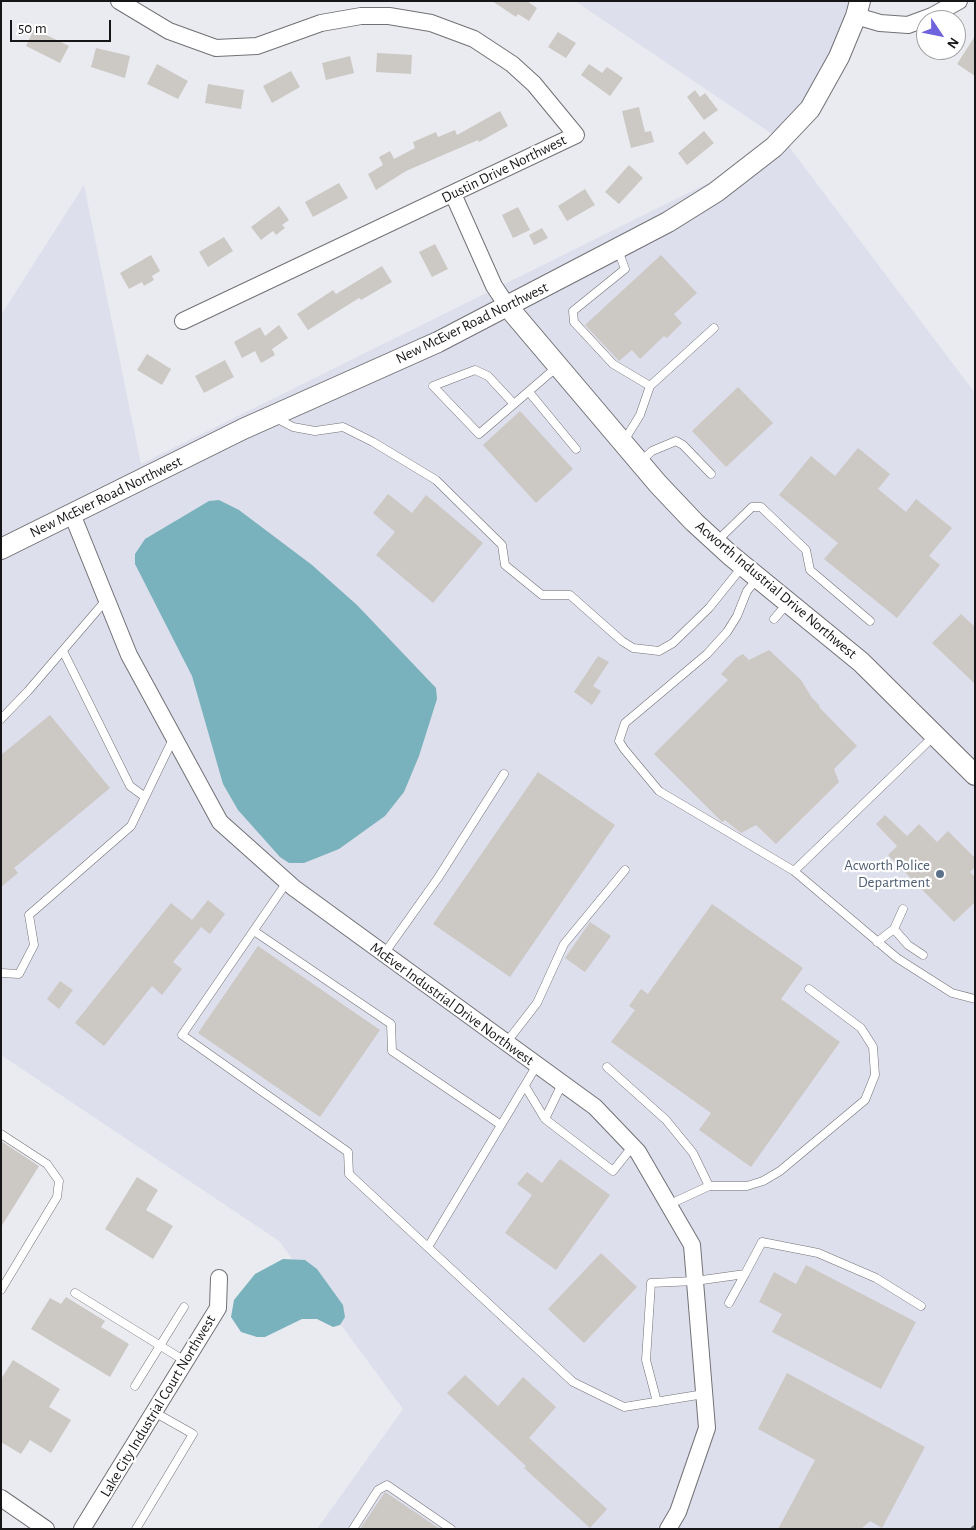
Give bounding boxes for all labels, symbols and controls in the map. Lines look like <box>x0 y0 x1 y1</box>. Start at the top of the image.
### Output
scale bar <box>12 10 114 42</box>
north arrow <box>916 10 966 60</box>
text: 50 m <box>18 21 47 36</box>
text: N <box>944 35 961 51</box>
street label: Dustin Drive Northwest <box>439 131 569 207</box>
street label: New McEver Road Northwest <box>393 278 551 368</box>
street label: New McEver Road Northwest <box>27 452 185 542</box>
street label: Acworth Industrial Drive Northwest <box>692 517 860 663</box>
place label: Acworth Police Department <box>844 856 930 891</box>
marker: Acworth Police Department <box>934 868 946 880</box>
street label: McEver Industrial Drive Northwest <box>367 939 537 1069</box>
street label: Lake City Industrial Court Northwest <box>96 1312 220 1500</box>

